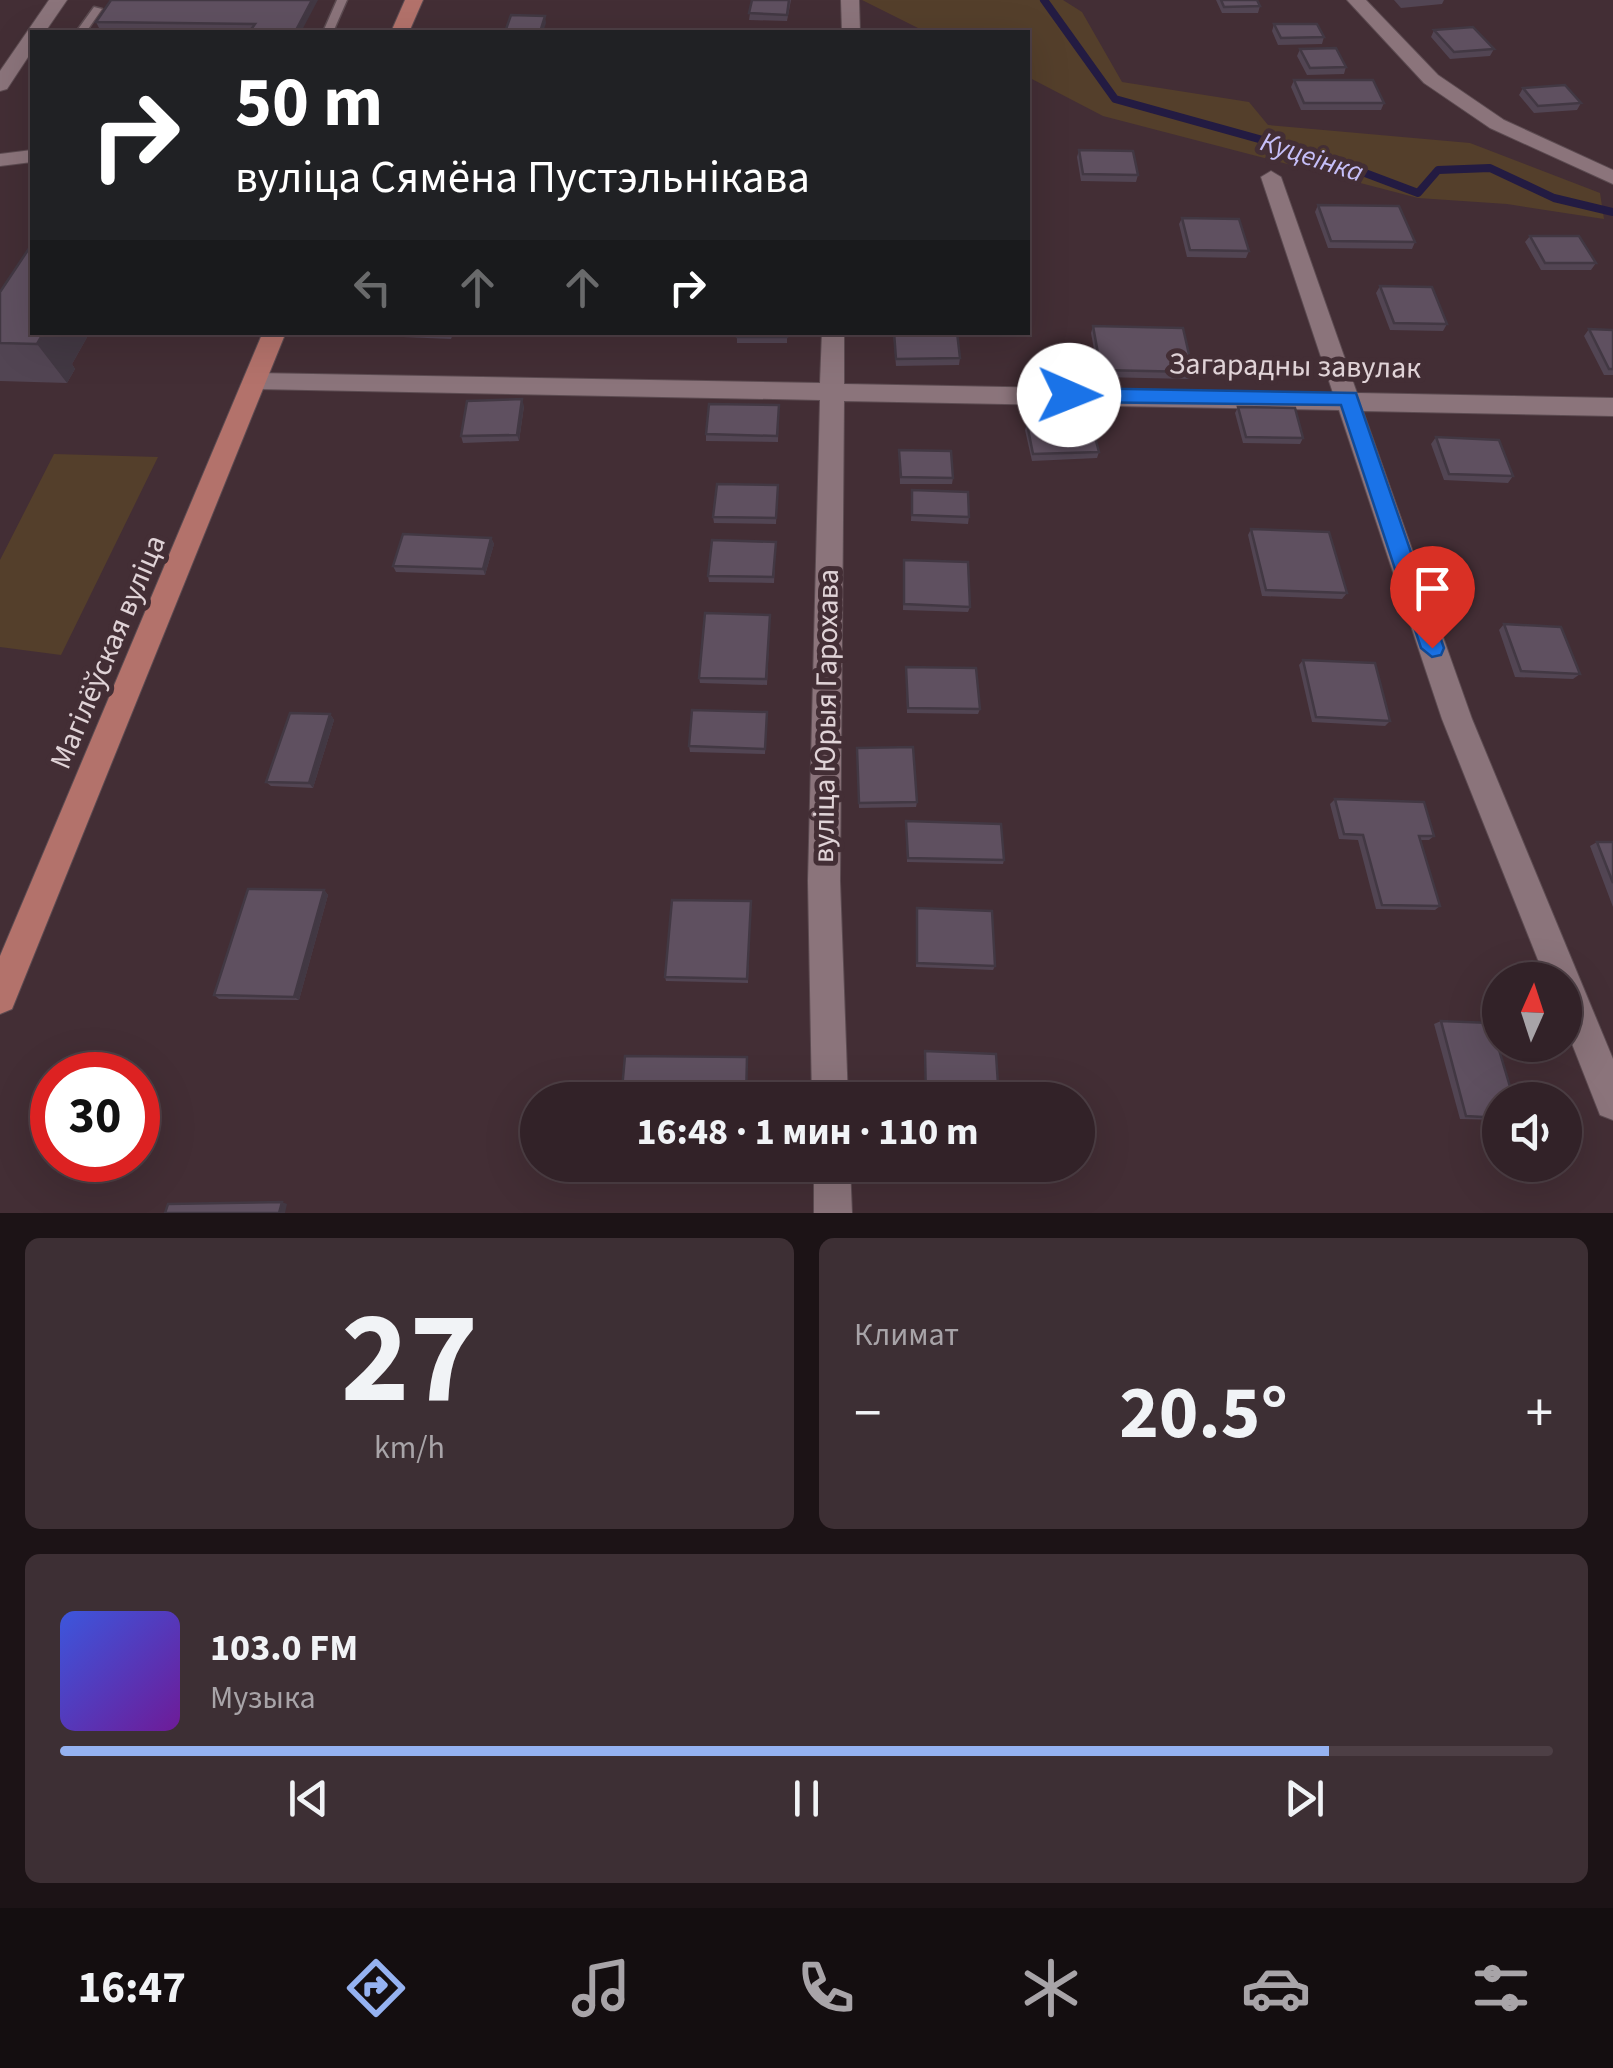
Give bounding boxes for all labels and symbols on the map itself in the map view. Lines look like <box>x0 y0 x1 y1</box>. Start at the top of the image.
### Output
water label: Куцеінка <box>1255 122 1369 192</box>
street label: Загарадны завулак <box>1169 342 1422 390</box>
position arrow <box>1017 343 1121 447</box>
street label: Магілёўская вуліца <box>39 528 177 776</box>
pin <box>1390 546 1475 649</box>
street label: вуліца Юрыя Гарохава <box>802 569 850 863</box>
north arrow <box>1482 962 1582 1062</box>
speed limit sign: 30 <box>30 1052 160 1182</box>

